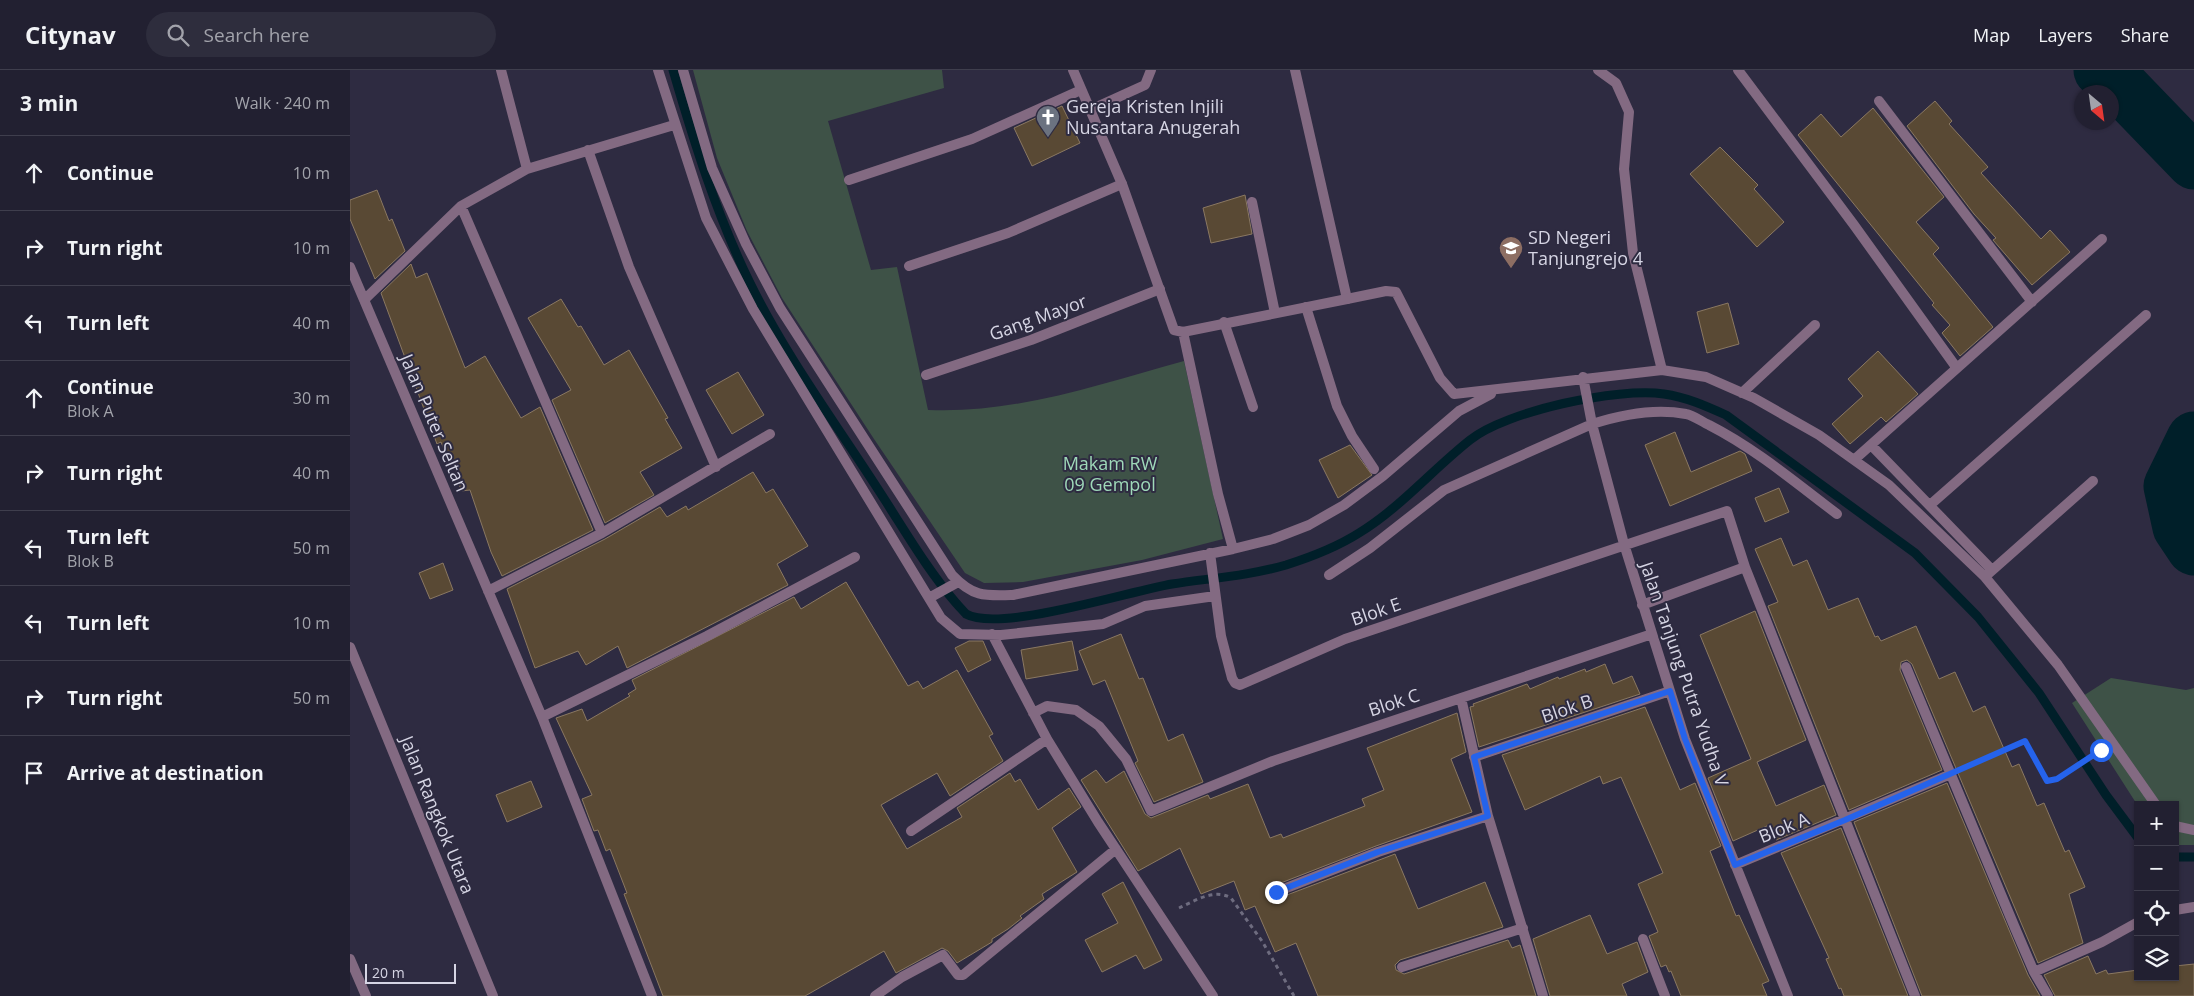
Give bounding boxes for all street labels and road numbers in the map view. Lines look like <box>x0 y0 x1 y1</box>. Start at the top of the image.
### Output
street label: Gang Mayor <box>986 288 1090 346</box>
street label: Jalan Puter Seltan <box>394 348 475 495</box>
street label: Jalan Tanjung Putra Yudha V <box>1635 556 1735 789</box>
street label: Blok E <box>1348 591 1404 631</box>
street label: Blok C <box>1365 683 1422 722</box>
street label: Blok B <box>1538 688 1596 728</box>
street label: Jalan Rangkok Utara <box>395 730 481 897</box>
street label: Blok A <box>1755 806 1813 848</box>

